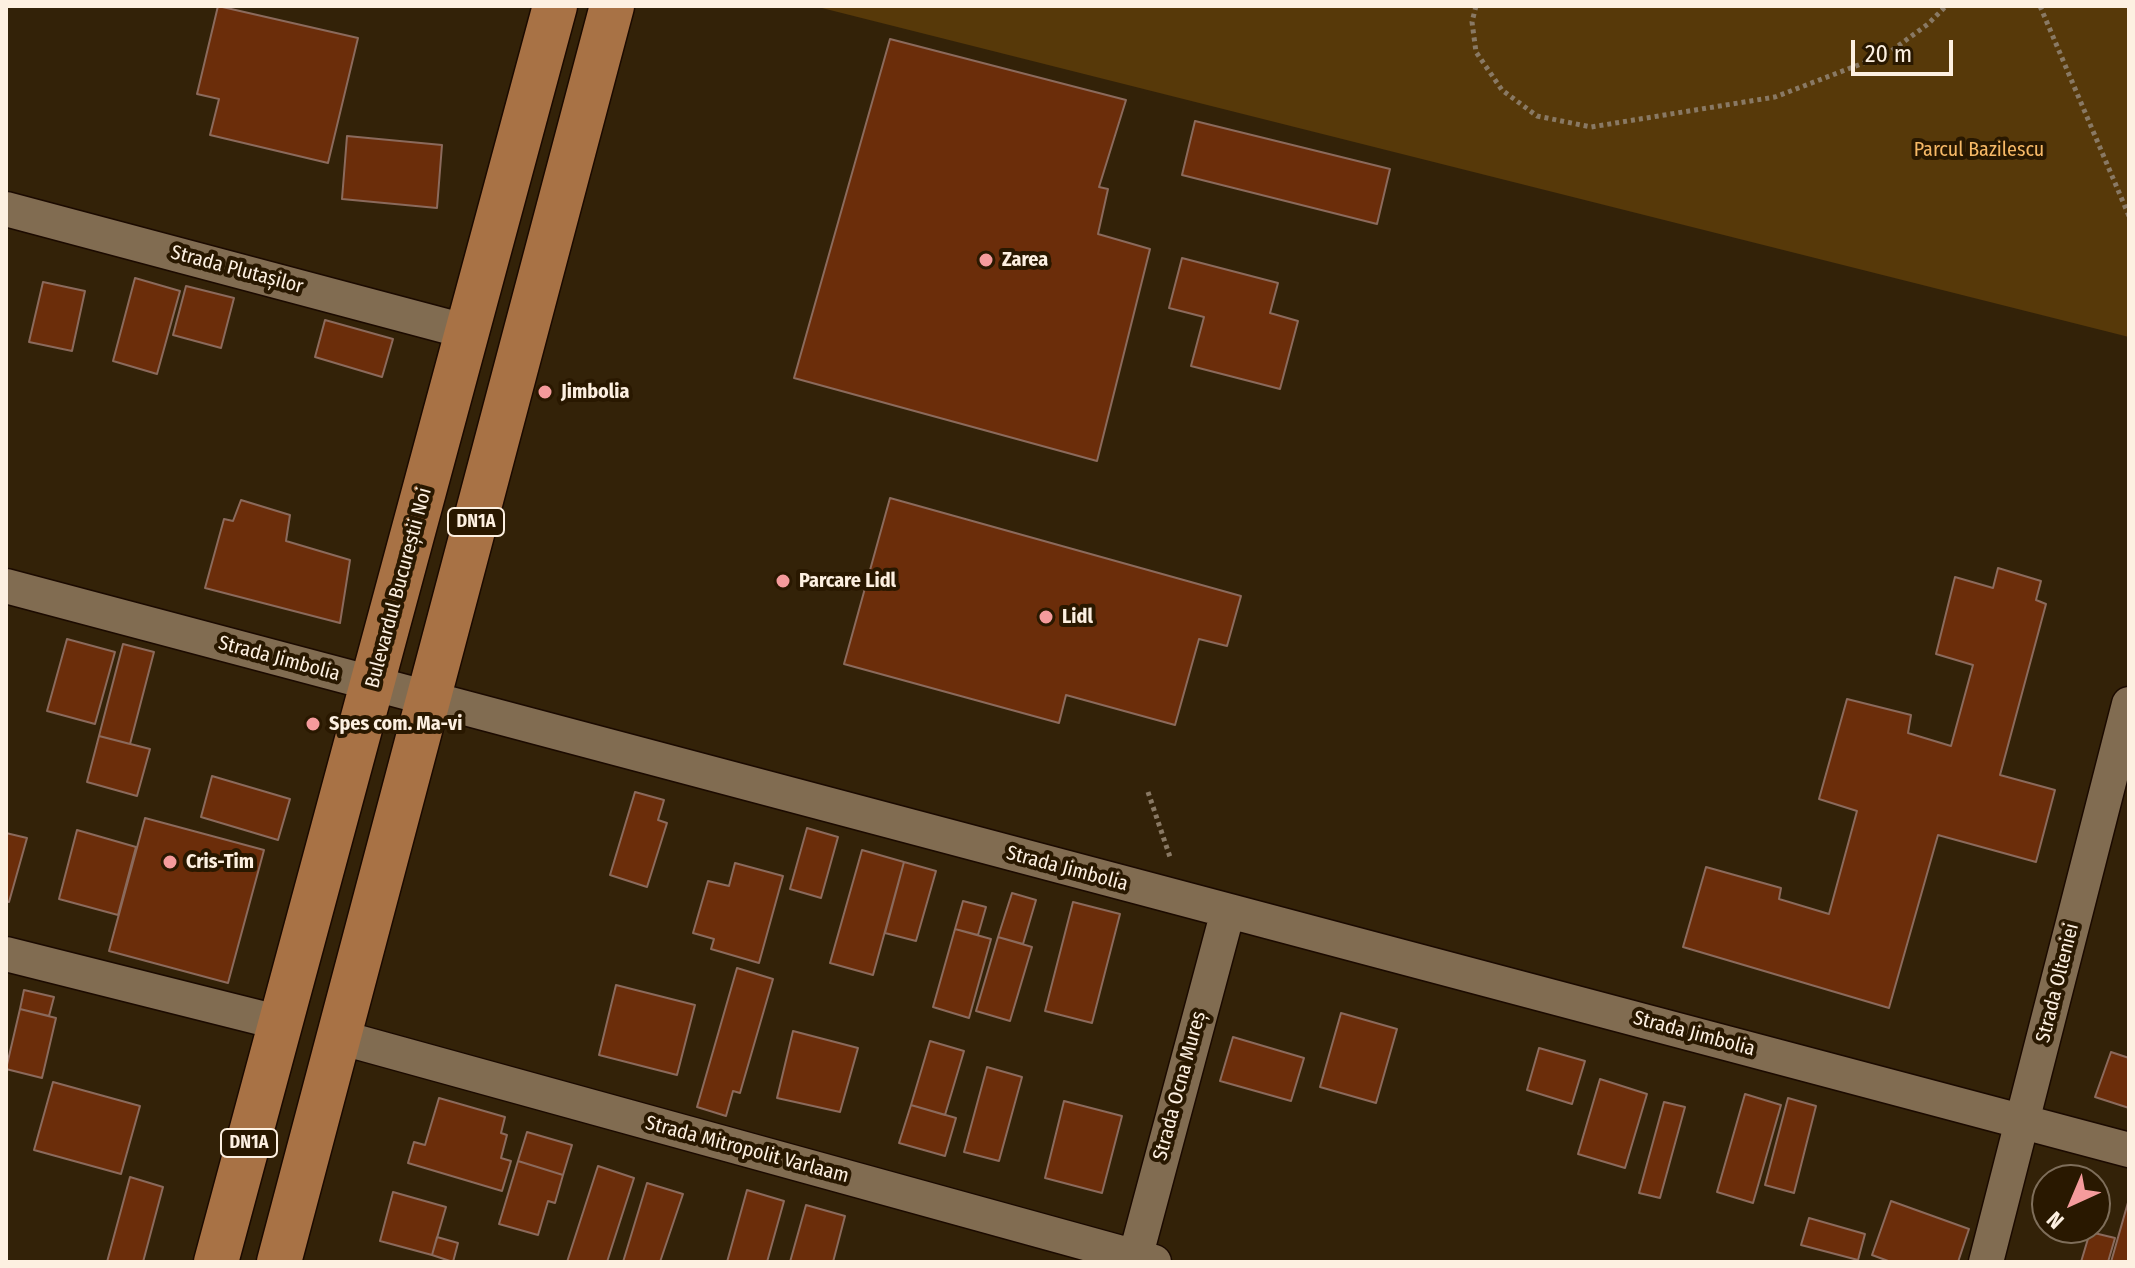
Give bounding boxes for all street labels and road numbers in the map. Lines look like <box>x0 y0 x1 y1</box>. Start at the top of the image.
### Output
street label: Strada Plutașilor <box>168 241 306 299</box>
street label: Bulevardul Bucureștii Noi <box>361 485 437 691</box>
road number: DN1A <box>448 508 504 536</box>
street label: Strada Jimbolia <box>216 631 342 687</box>
street label: Strada Jimbolia <box>1004 841 1130 897</box>
street label: Strada Olteniei <box>2032 921 2084 1045</box>
street label: Strada Jimbolia <box>1631 1006 1757 1062</box>
street label: Strada Ocna Mureș <box>1149 1009 1211 1163</box>
street label: Strada Mitropolit Varlaam <box>643 1111 851 1189</box>
road number: DN1A <box>221 1129 277 1157</box>

